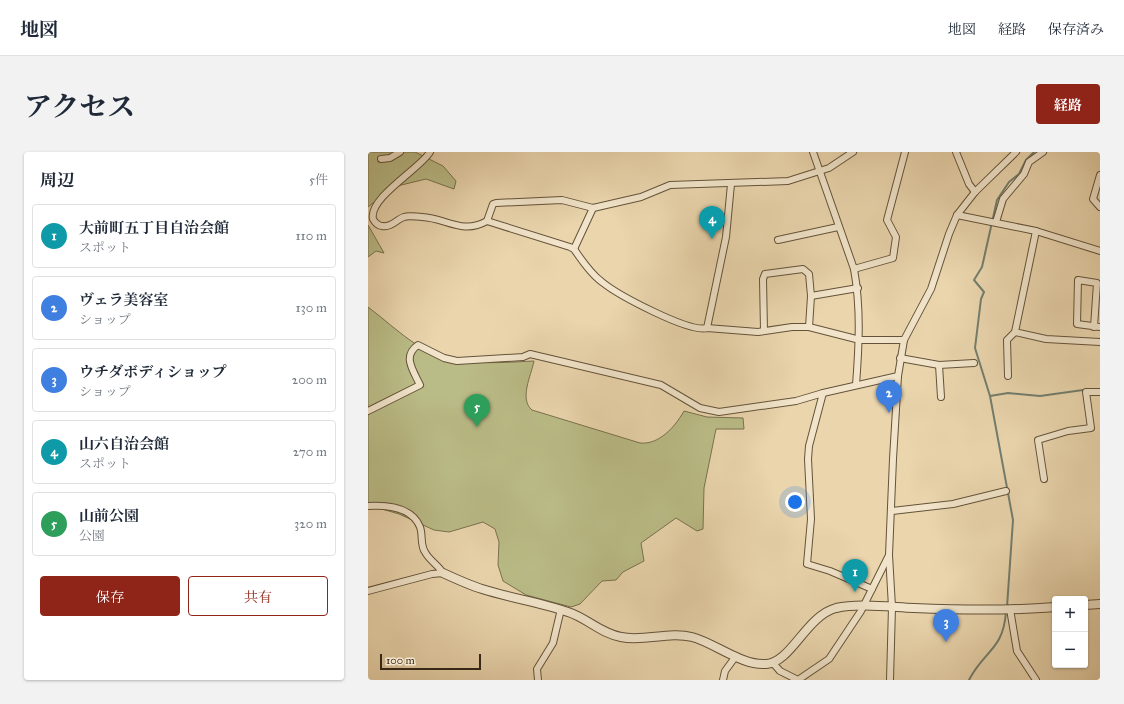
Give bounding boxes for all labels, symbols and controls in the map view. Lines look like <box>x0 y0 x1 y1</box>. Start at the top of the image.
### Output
text: 地図 <box>20 18 58 41</box>
text: 地図 <box>948 21 976 38</box>
text: 経路 <box>998 21 1026 38</box>
text: 保存済み <box>1048 21 1104 38</box>
button: 経路 <box>1036 84 1100 124</box>
text: アクセス <box>24 89 135 124</box>
text: 周辺 <box>40 170 74 191</box>
text: 5件 <box>309 172 328 188</box>
pin: 4 <box>699 206 725 239</box>
text: 大前町五丁目自治会館 <box>79 219 229 237</box>
text: 1 <box>51 228 57 244</box>
text: 110 m <box>295 228 327 244</box>
text: スポット <box>79 240 131 256</box>
text: ヴェラ美容室 <box>79 291 168 309</box>
text: 2 <box>51 300 57 316</box>
text: 130 m <box>295 300 327 316</box>
text: ショップ <box>79 312 131 328</box>
text: ウチダボディショップ <box>79 363 227 381</box>
text: 3 <box>51 372 57 388</box>
text: 200 m <box>292 372 327 388</box>
pin: 2 <box>876 380 902 413</box>
text: ショップ <box>79 384 131 400</box>
pin: 5 <box>464 394 490 427</box>
text: 山六自治会館 <box>79 435 169 453</box>
text: 4 <box>50 444 58 460</box>
text: 270 m <box>293 444 327 460</box>
text: スポット <box>79 456 131 472</box>
your location <box>785 492 805 512</box>
text: 山前公園 <box>79 507 139 525</box>
text: 5 <box>51 516 57 532</box>
text: 320 m <box>294 516 327 532</box>
text: 公園 <box>79 528 105 544</box>
pin: 1 <box>842 559 868 592</box>
button: 保存 <box>40 576 180 616</box>
button: 共有 <box>188 576 328 616</box>
map controls <box>1052 596 1088 668</box>
button: + <box>1052 596 1088 632</box>
pin: 3 <box>933 609 959 642</box>
button: − <box>1052 632 1088 668</box>
scale bar <box>380 652 481 671</box>
text: 100 m <box>386 654 415 667</box>

